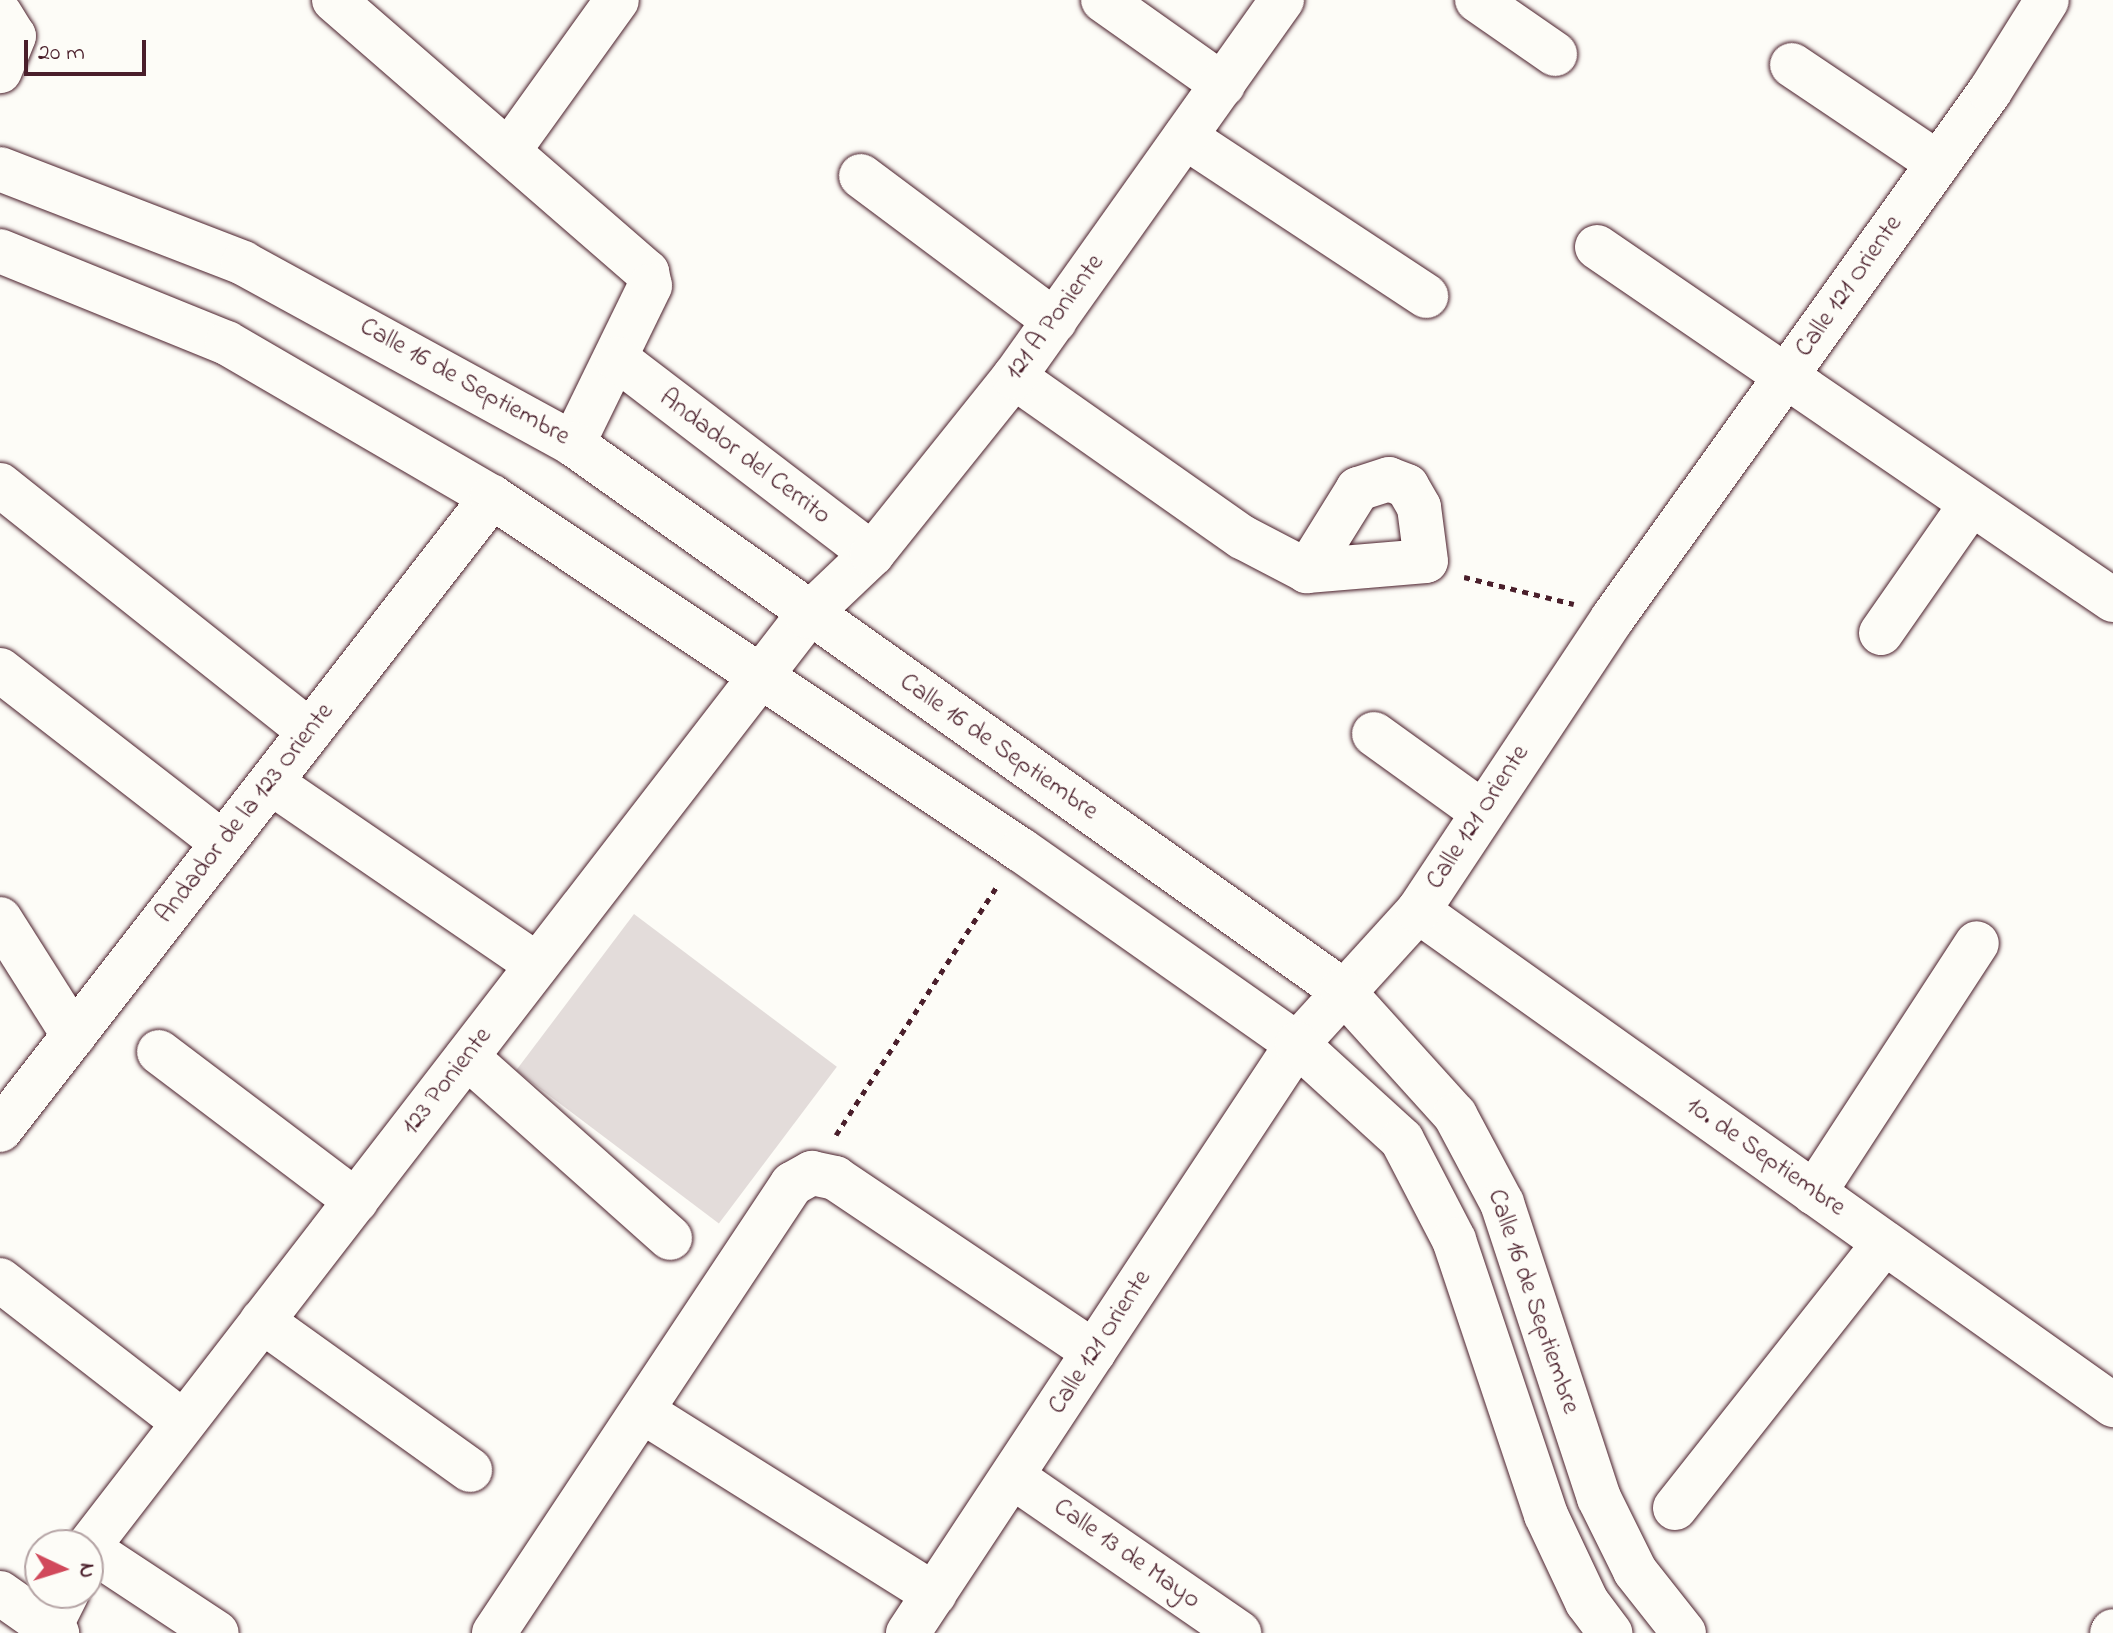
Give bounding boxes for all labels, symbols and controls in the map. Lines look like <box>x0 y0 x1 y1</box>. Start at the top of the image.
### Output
scale bar <box>28 24 150 74</box>
text: 20 m <box>38 36 85 71</box>
street label: Calle 121 Oriente <box>1790 210 1910 364</box>
street label: 121 A Poniente <box>1000 249 1112 387</box>
street label: Calle 16 de Septiembre <box>354 312 574 454</box>
street label: Andador del Cerrito <box>652 383 836 533</box>
street label: Calle 16 de Septiembre <box>893 668 1103 828</box>
street label: Andador de la 123 Oriente <box>150 698 342 930</box>
street label: Calle 121 Oriente <box>1421 740 1537 896</box>
street label: 123 Poniente <box>396 1022 500 1142</box>
street label: 1o. de Septiembre <box>1679 1091 1851 1225</box>
street label: Calle 16 de Septiembre <box>1479 1186 1585 1418</box>
street label: Calle 121 Oriente <box>1043 1265 1159 1421</box>
street label: Calle 13 de Mayo <box>1047 1493 1205 1617</box>
north arrow <box>24 1529 104 1609</box>
text: N <box>69 1562 102 1579</box>

